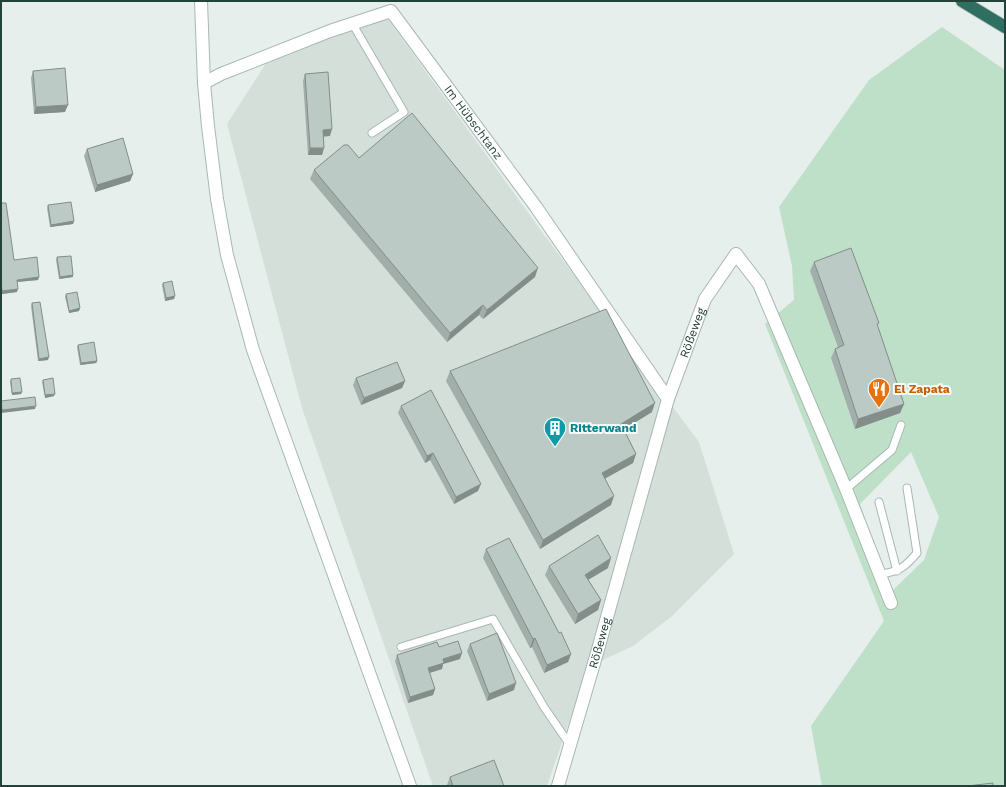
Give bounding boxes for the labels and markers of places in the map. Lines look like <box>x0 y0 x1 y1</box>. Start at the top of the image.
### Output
restaurant icon: El Zapata <box>866 376 892 409</box>
place label: El Zapata <box>894 382 950 396</box>
building icon: Ritterwand <box>542 415 568 448</box>
place label: Ritterwand <box>570 421 637 435</box>

